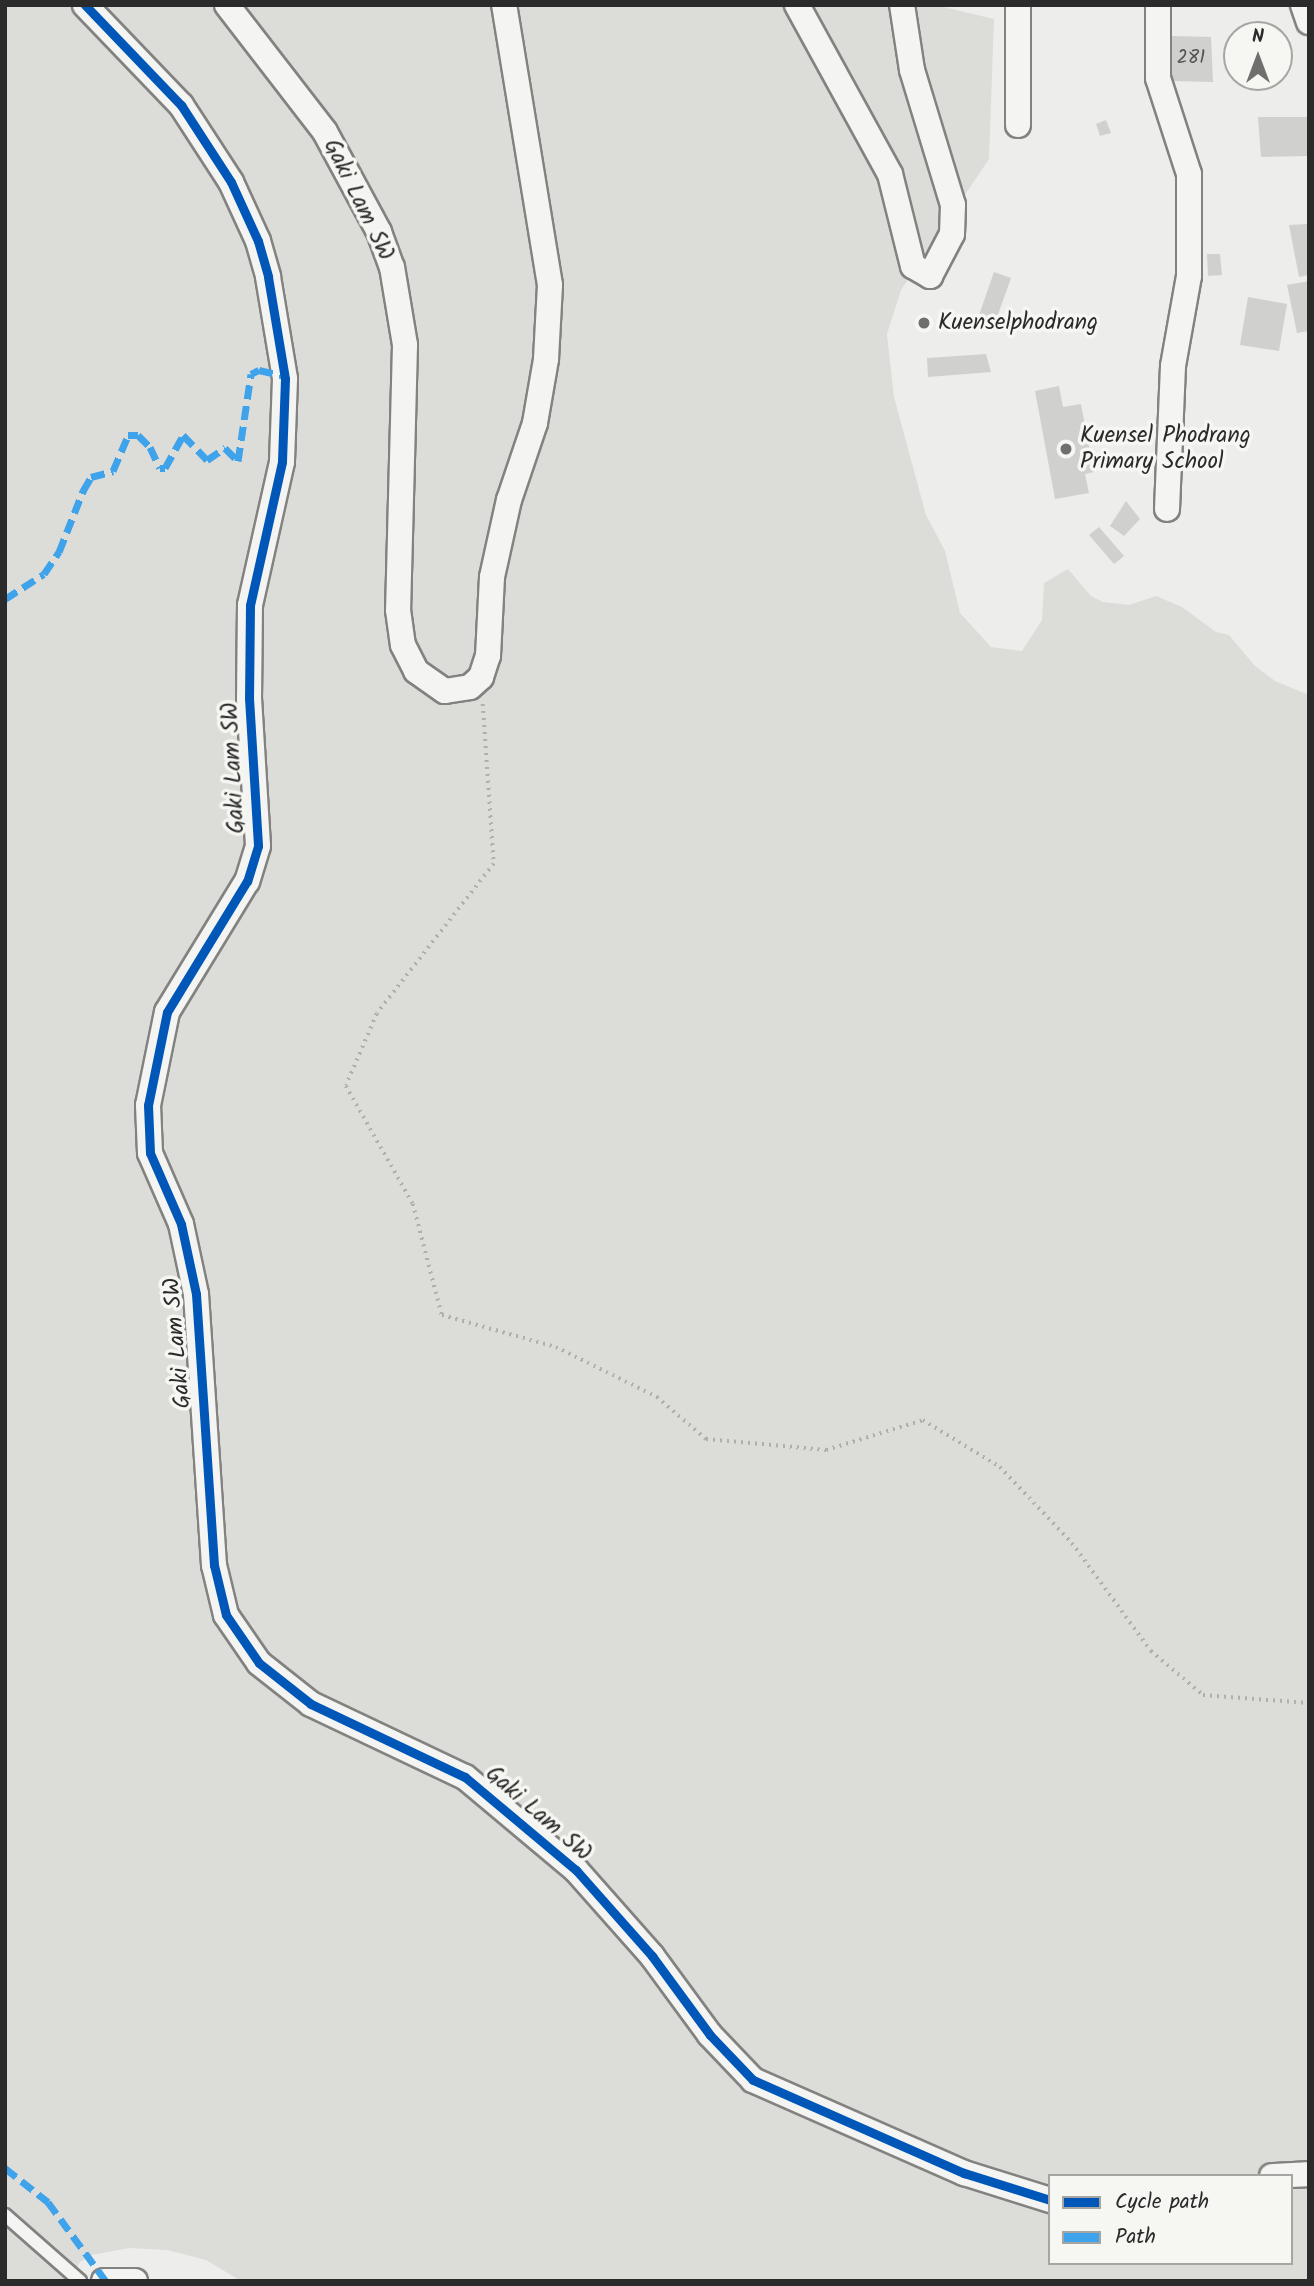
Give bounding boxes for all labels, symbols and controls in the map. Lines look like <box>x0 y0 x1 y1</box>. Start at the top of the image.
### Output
north arrow <box>1223 21 1293 91</box>
text: N <box>1252 22 1264 52</box>
house number: 281 <box>1177 48 1205 70</box>
street label: Gaki Lam SW <box>317 135 399 265</box>
place label: Kuenselphodrang <box>938 309 1098 337</box>
marker: Kuenselphodrang <box>916 315 932 331</box>
place label: Kuensel Phodrang Primary School <box>1080 422 1251 476</box>
marker: Kuensel Phodrang Primary School <box>1058 441 1074 457</box>
street label: Gaki Lam SW <box>217 702 251 834</box>
street label: Gaki Lam SW <box>159 1276 197 1410</box>
street label: Gaki Lam SW <box>479 1760 597 1868</box>
legend <box>1048 2174 1293 2265</box>
text: Cycle path <box>1115 2186 1209 2219</box>
text: Path <box>1115 2221 1156 2254</box>

